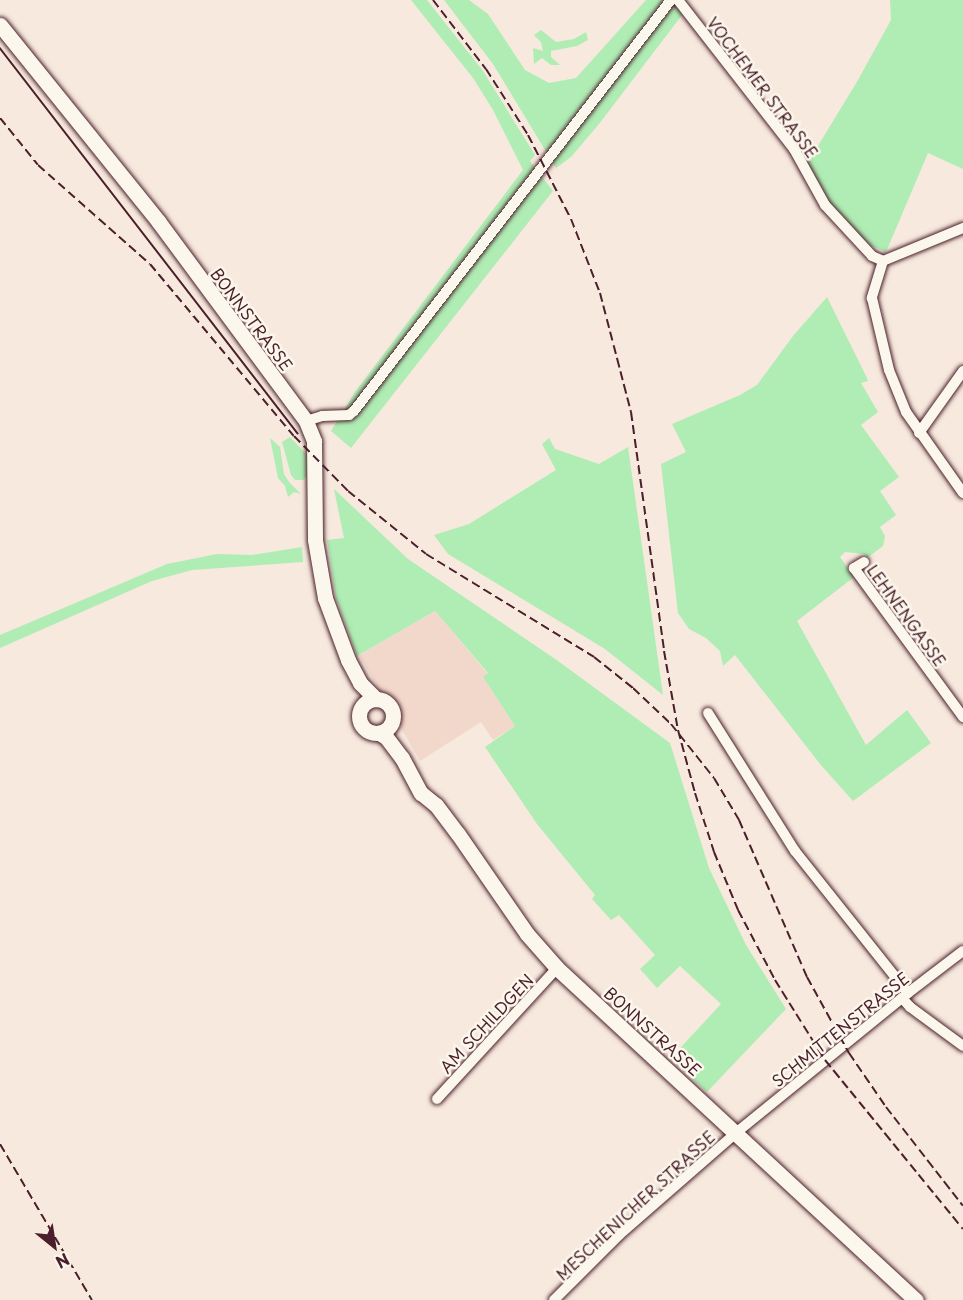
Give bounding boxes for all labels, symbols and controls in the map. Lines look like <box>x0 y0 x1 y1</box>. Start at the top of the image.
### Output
street label: VOCHEMER STRASSE <box>703 12 823 162</box>
street label: BONNSTRASSE <box>207 264 297 374</box>
street label: LEHNENGASSE <box>864 561 950 669</box>
street label: SCHMITTENSTRASSE <box>768 968 912 1090</box>
street label: AM SCHILDGEN <box>435 969 537 1077</box>
street label: BONNSTRASSE <box>601 983 705 1079</box>
street label: MESCHENICHER STRASSE <box>551 1126 719 1284</box>
north arrow <box>24 1216 84 1276</box>
text: N <box>52 1248 74 1275</box>

